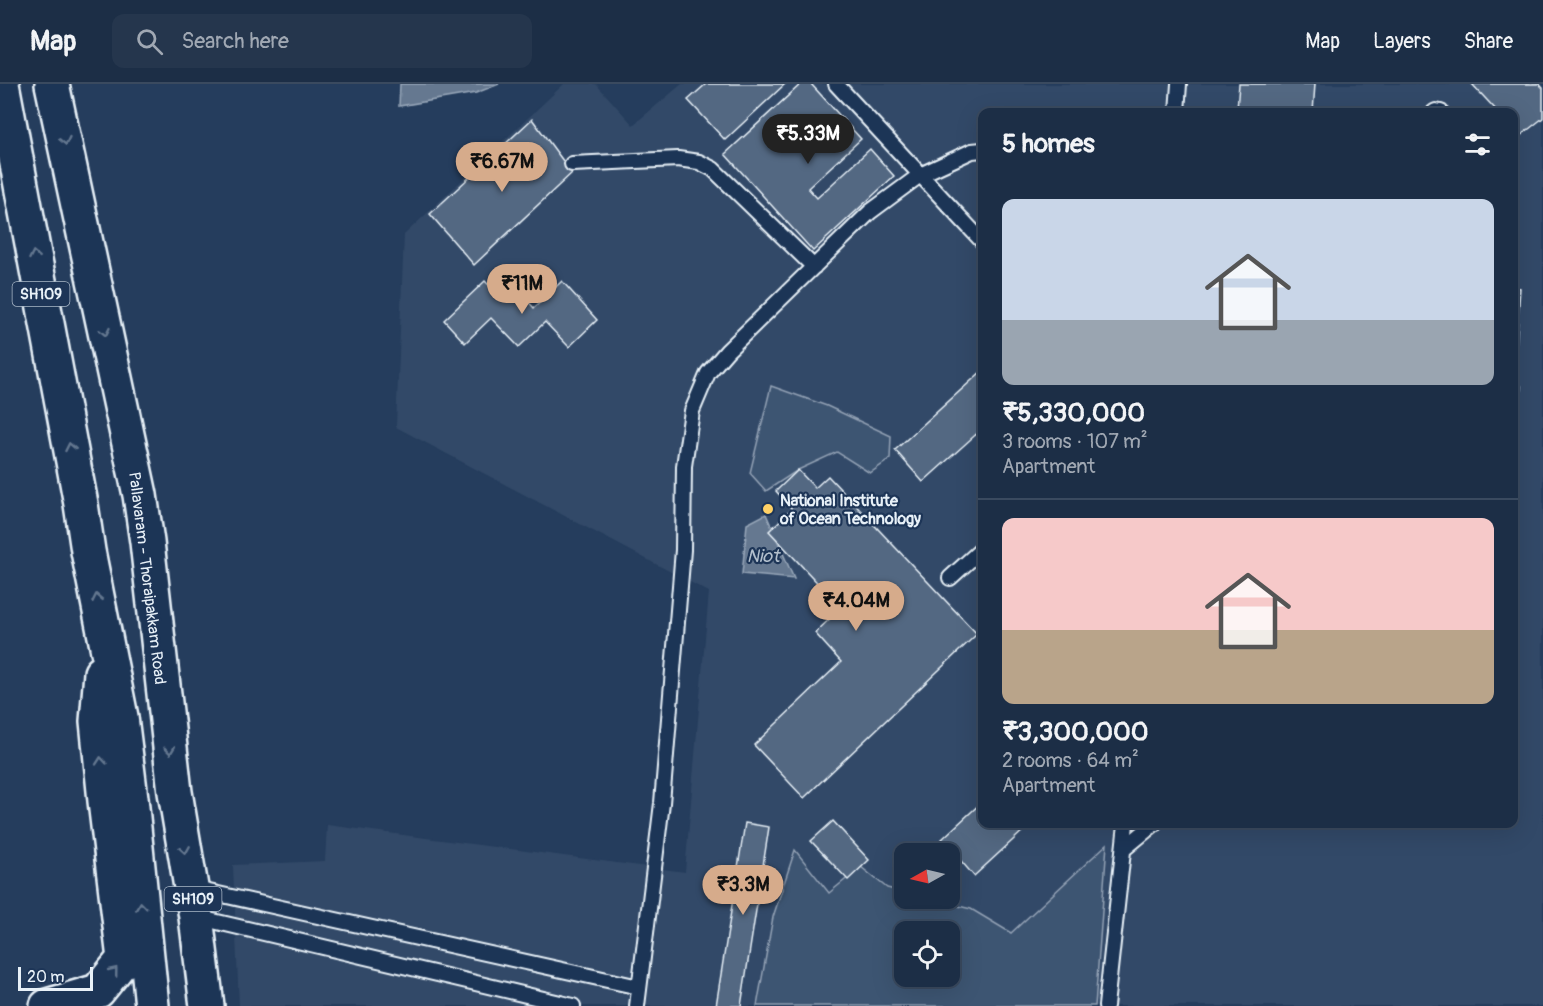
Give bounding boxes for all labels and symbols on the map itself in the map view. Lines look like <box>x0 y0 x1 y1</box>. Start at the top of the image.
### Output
pin: ₹5.33M <box>759 114 857 165</box>
one-way arrow <box>57 136 70 146</box>
pin: ₹6.67M <box>453 142 551 193</box>
one-way arrow <box>28 250 41 260</box>
pin: ₹11M <box>486 264 558 315</box>
road number: SH109 <box>12 282 70 306</box>
one-way arrow <box>98 327 111 337</box>
one-way arrow <box>64 442 77 452</box>
street label: Pallavaram - Thoraipakkam Road <box>124 471 170 686</box>
place label: National Institute of Ocean Technology <box>779 491 921 529</box>
marker: National Institute of Ocean Technology <box>761 502 775 516</box>
water label: Niot <box>747 545 781 568</box>
pin: ₹4.04M <box>807 581 905 632</box>
one-way arrow <box>91 593 104 603</box>
one-way arrow <box>163 745 176 755</box>
one-way arrow <box>95 756 108 765</box>
north arrow <box>894 843 960 909</box>
one-way arrow <box>178 845 191 855</box>
pin: ₹3.3M <box>701 865 785 916</box>
road number: SH109 <box>164 887 222 911</box>
one-way arrow <box>136 901 148 911</box>
scale bar <box>18 964 93 992</box>
one-way arrow <box>107 967 118 978</box>

